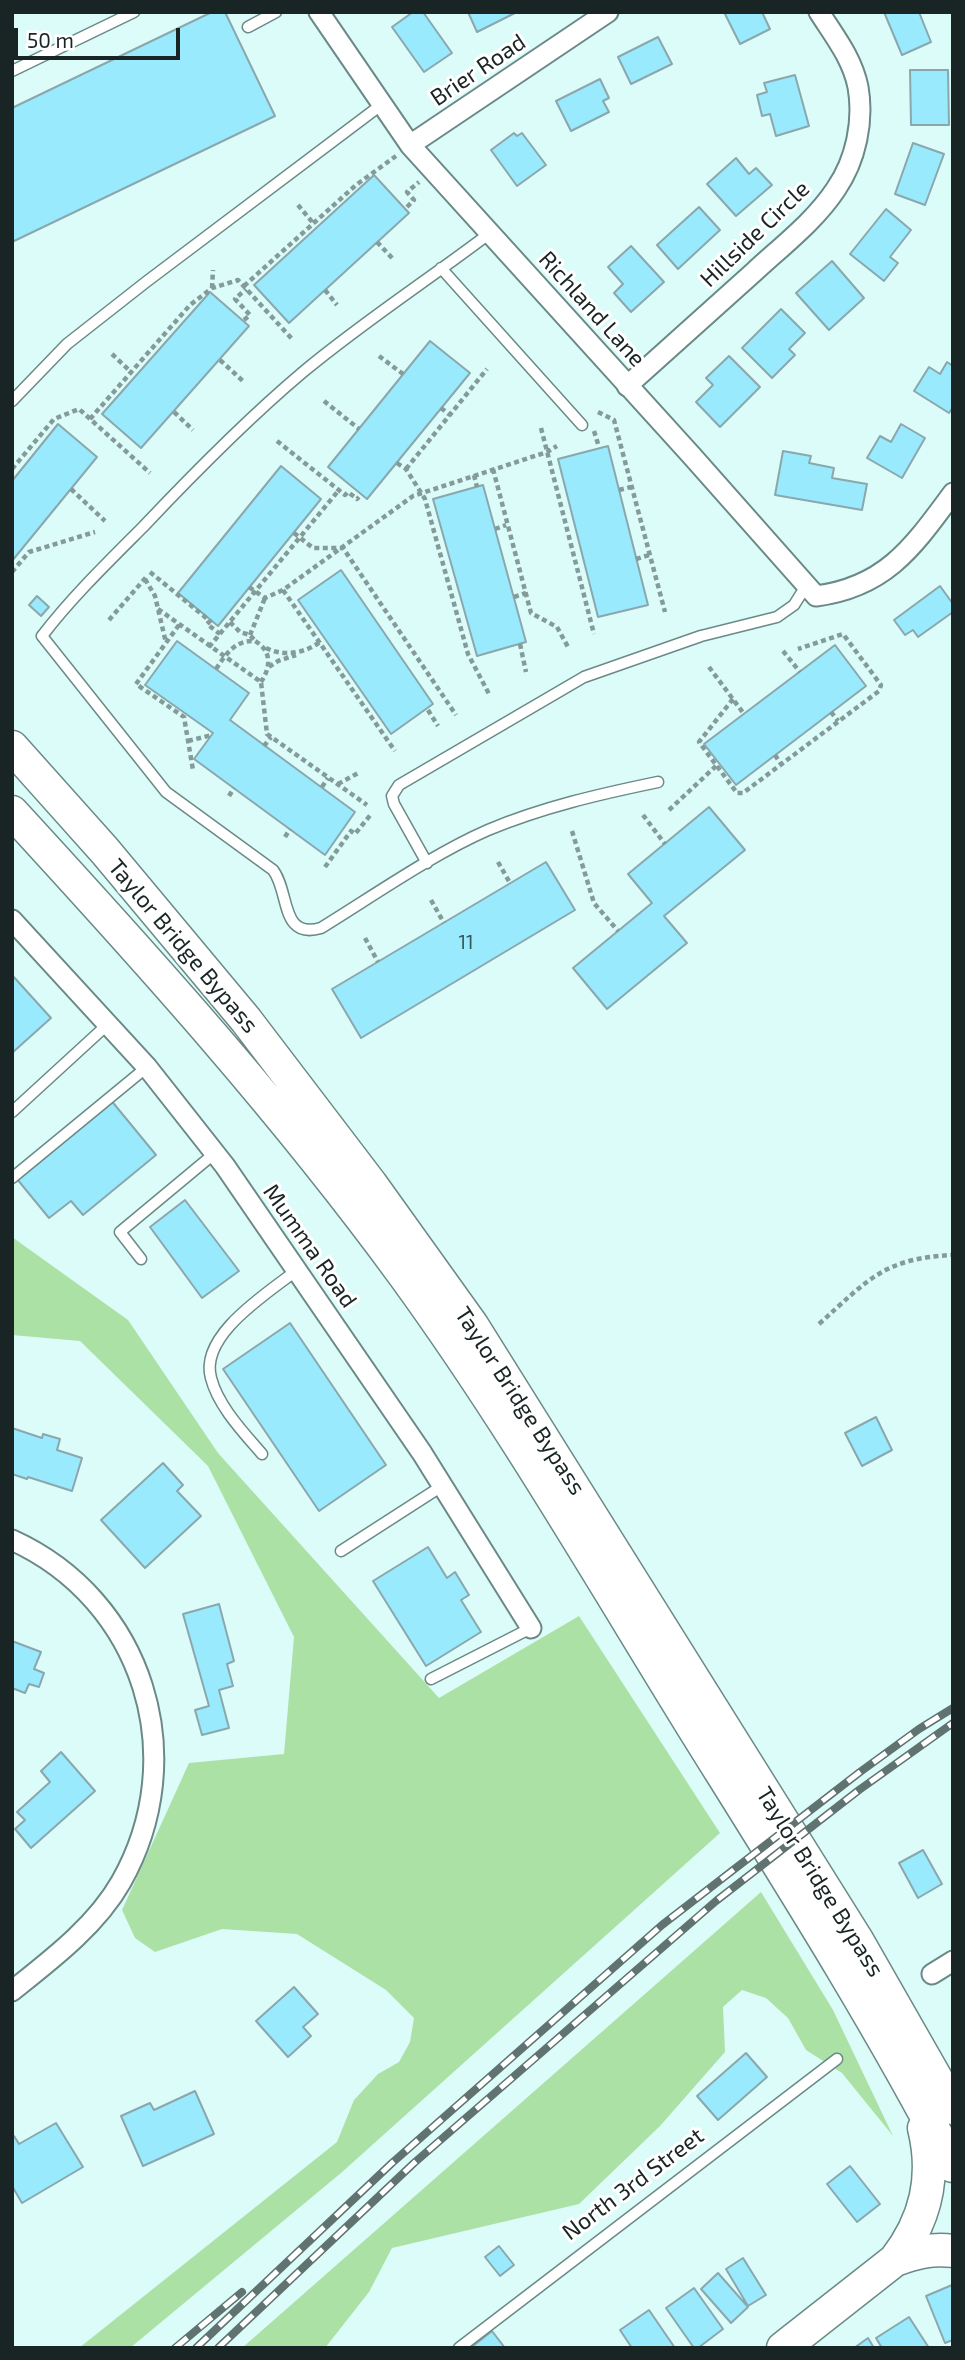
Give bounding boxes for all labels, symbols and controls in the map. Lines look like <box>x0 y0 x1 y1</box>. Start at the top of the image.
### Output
scale bar <box>18 14 184 58</box>
text: 50 m <box>27 27 74 52</box>
street label: Brier Road <box>425 28 531 112</box>
street label: Hillside Circle <box>695 175 815 293</box>
street label: Richland Lane <box>533 246 651 372</box>
street label: Taylor Bridge Bypass <box>102 853 264 1039</box>
house number: 11 <box>458 932 474 954</box>
street label: Mumma Road <box>257 1179 363 1313</box>
street label: Taylor Bridge Bypass <box>449 1302 591 1500</box>
street label: Taylor Bridge Bypass <box>750 1782 890 1982</box>
street label: North 3rd Street <box>557 2122 709 2246</box>

